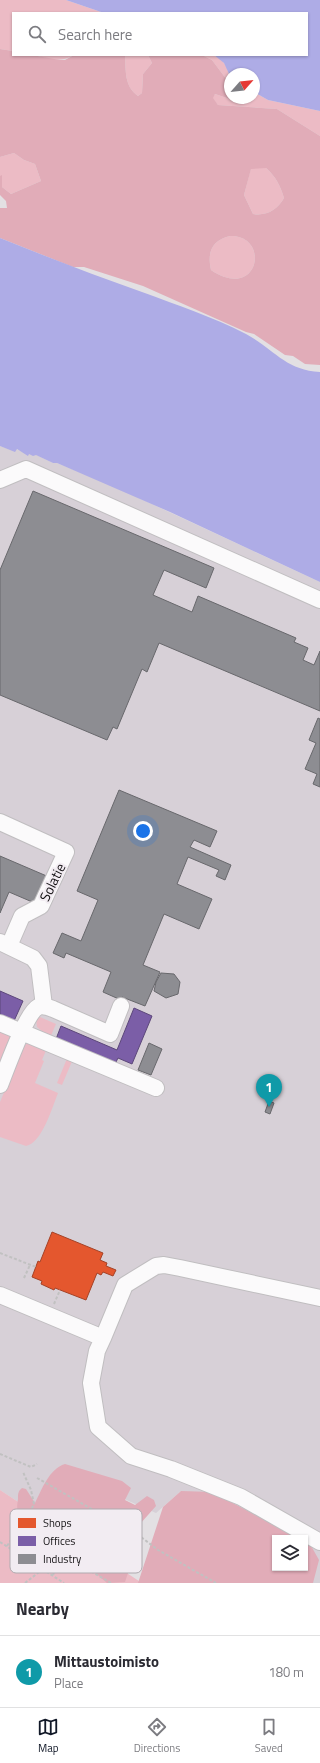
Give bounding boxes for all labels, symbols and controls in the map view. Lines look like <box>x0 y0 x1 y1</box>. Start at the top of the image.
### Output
search box <box>12 12 308 56</box>
icon: search <box>26 23 48 45</box>
text: Search here <box>58 23 132 46</box>
north arrow <box>224 68 260 104</box>
your location <box>133 821 153 841</box>
street label: Solatie <box>34 859 70 905</box>
pin: 1 <box>256 1074 282 1107</box>
legend <box>10 1509 142 1573</box>
text: Shops <box>43 1515 72 1531</box>
text: Offices <box>43 1533 75 1549</box>
map controls <box>272 1535 308 1571</box>
button: layers <box>272 1535 308 1571</box>
text: Industry <box>43 1551 82 1567</box>
text: Nearby <box>16 1596 69 1622</box>
text: Mittaustoimisto <box>54 1650 159 1673</box>
text: 1 <box>25 1662 33 1682</box>
text: 180 m <box>268 1662 304 1682</box>
text: Place <box>54 1673 83 1693</box>
tab: Map <box>37 1716 59 1756</box>
tab: Directions <box>134 1716 180 1756</box>
tab: Saved <box>255 1716 283 1756</box>

